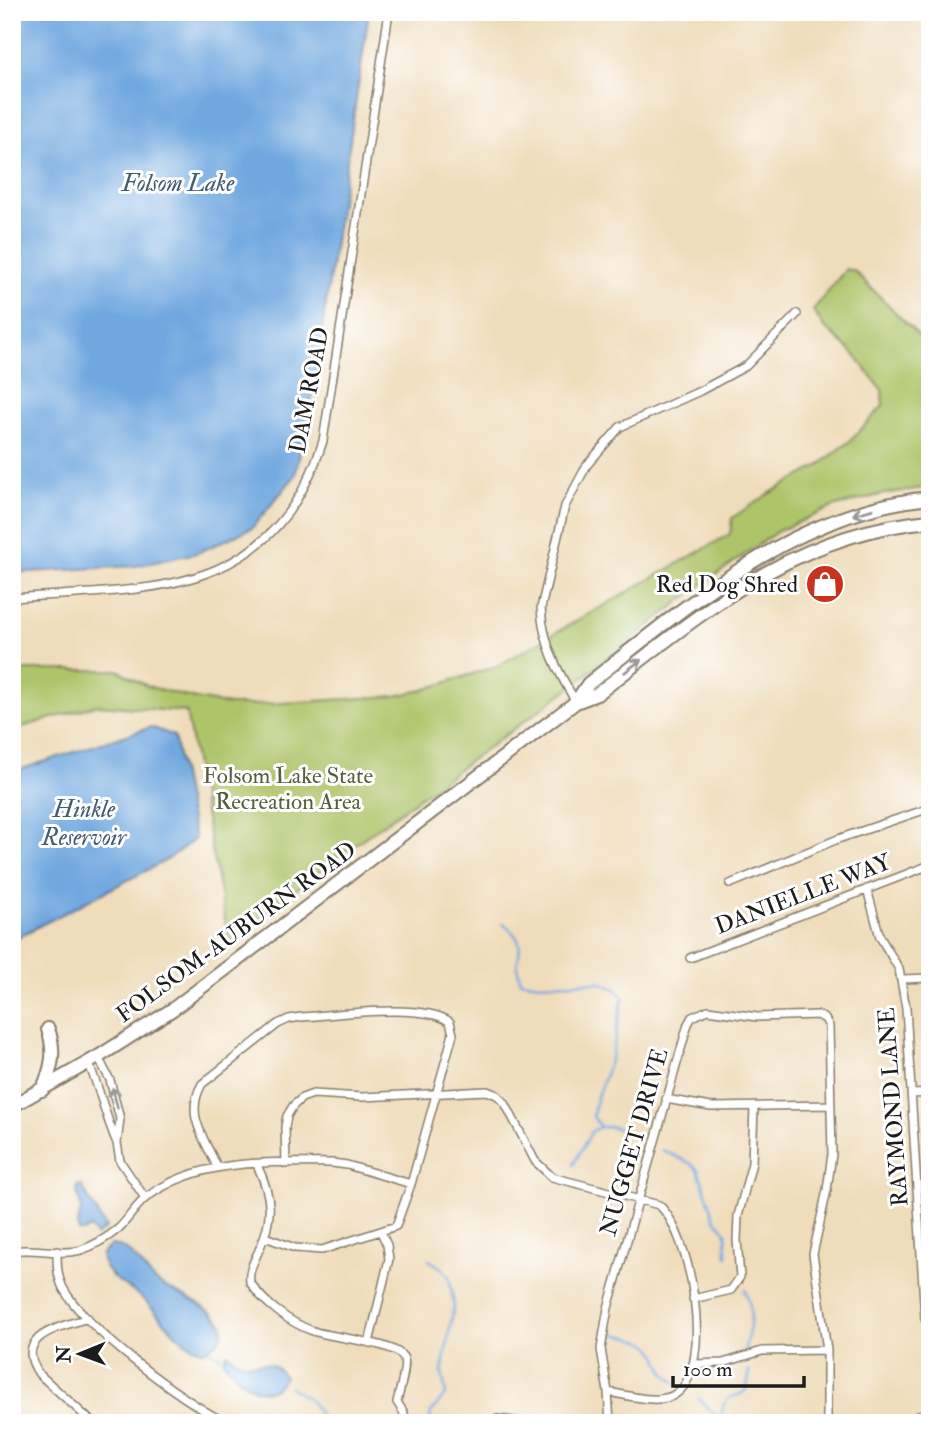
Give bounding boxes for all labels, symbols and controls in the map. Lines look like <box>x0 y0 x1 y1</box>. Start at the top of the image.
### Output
water label: Folsom Lake <box>121 168 235 199</box>
street label: DAM ROAD <box>283 324 335 456</box>
one-way arrow <box>852 506 875 519</box>
shop icon: Red Dog Shred <box>804 563 846 605</box>
place label: Red Dog Shred <box>656 570 798 599</box>
one-way arrow <box>624 659 642 674</box>
park label: Folsom Lake State Recreation Area <box>203 761 374 816</box>
water label: Hinkle Reservoir <box>41 794 127 853</box>
street label: FOLSOM-AUBURN ROAD <box>110 835 362 1029</box>
street label: DANIELLE WAY <box>711 847 896 941</box>
street label: RAYMOND LANE <box>872 1006 914 1208</box>
street label: NUGGET DRIVE <box>593 1045 675 1239</box>
one-way arrow <box>108 1088 121 1110</box>
north arrow <box>46 1320 116 1390</box>
scale bar <box>673 1344 804 1388</box>
text: N <box>52 1345 76 1364</box>
text: 100 m <box>683 1356 733 1383</box>

